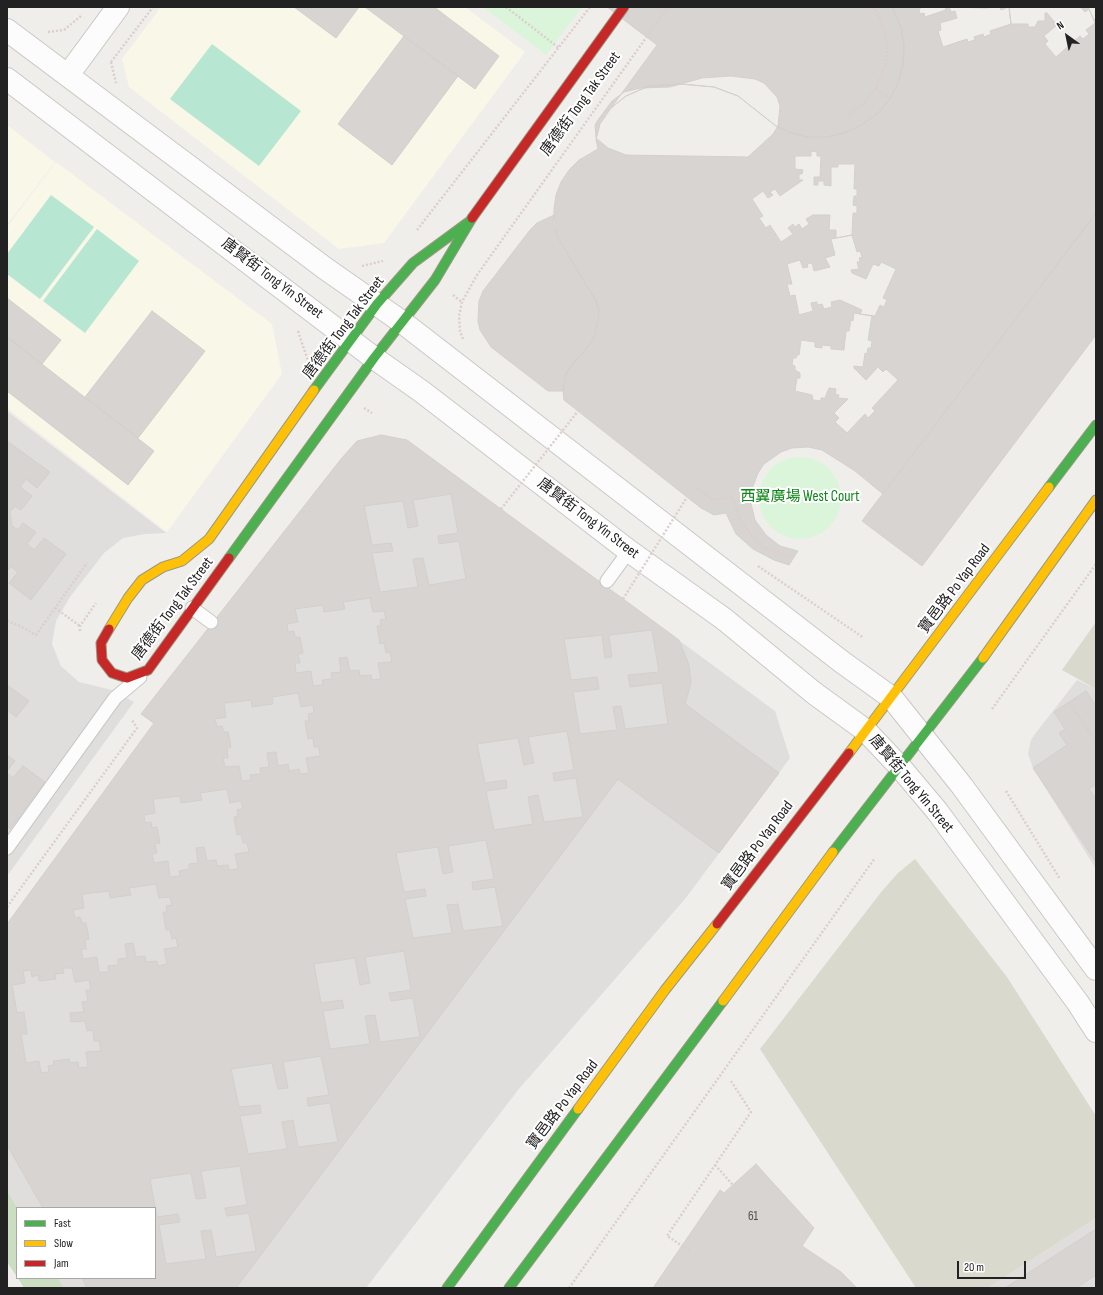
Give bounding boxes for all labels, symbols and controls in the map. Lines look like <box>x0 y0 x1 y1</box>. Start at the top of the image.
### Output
north arrow <box>1047 16 1087 56</box>
text: N <box>1054 18 1066 33</box>
street label: 唐德街 Tong Tak Street <box>537 48 625 160</box>
street label: 唐賢街 Tong Yin Street <box>218 235 326 323</box>
street label: 唐德街 Tong Tak Street <box>299 273 389 383</box>
street label: 唐賢街 Tong Yin Street <box>534 475 642 563</box>
park label: 西翼廣場 West Court <box>741 488 859 506</box>
street label: 寶邑路 Po Yap Road <box>916 541 994 637</box>
street label: 唐德街 Tong Tak Street <box>128 554 218 664</box>
street label: 唐賢街 Tong Yin Street <box>865 731 957 837</box>
street label: 寶邑路 Po Yap Road <box>719 798 797 894</box>
street label: 寶邑路 Po Yap Road <box>524 1057 602 1153</box>
legend <box>16 1207 156 1279</box>
house number: 61 <box>748 1209 758 1225</box>
text: Fast <box>54 1216 71 1231</box>
text: Slow <box>54 1236 73 1251</box>
scale bar <box>959 1253 1028 1279</box>
text: Jam <box>54 1256 69 1271</box>
text: 20 m <box>964 1260 984 1275</box>

